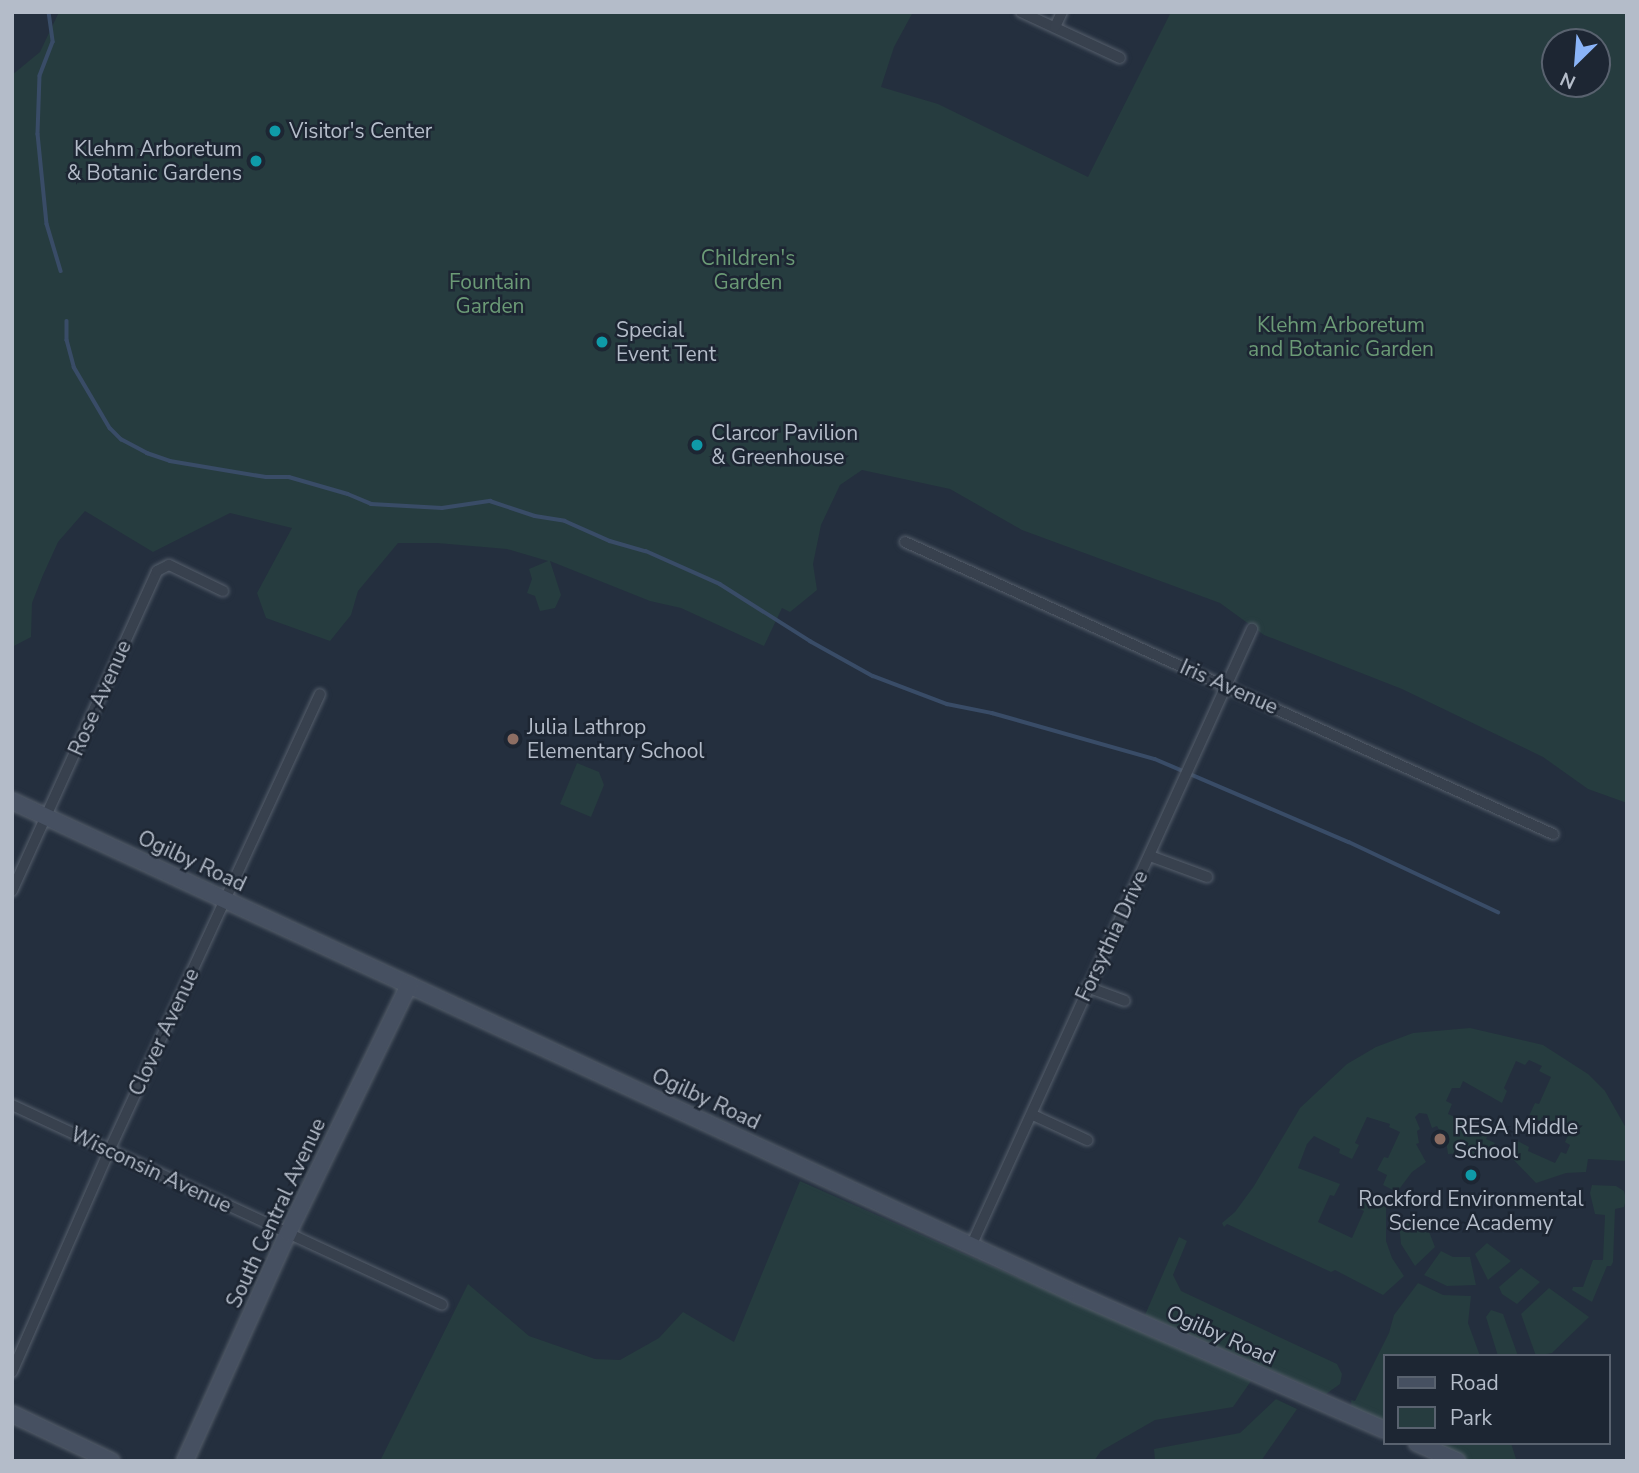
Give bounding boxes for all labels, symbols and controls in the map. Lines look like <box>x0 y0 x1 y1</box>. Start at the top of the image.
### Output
north arrow <box>1541 28 1611 98</box>
text: N <box>1556 65 1580 95</box>
place label: Visitor's Center <box>289 118 432 144</box>
marker: Visitor's Center <box>267 123 283 139</box>
place label: Klehm Arboretum & Botanic Gardens <box>67 136 242 186</box>
marker: Klehm Arboretum & Botanic Gardens <box>248 153 264 169</box>
park label: Children's Garden <box>701 245 795 295</box>
park label: Fountain Garden <box>449 269 531 319</box>
park label: Klehm Arboretum and Botanic Garden <box>1248 312 1434 362</box>
place label: Special Event Tent <box>616 317 716 367</box>
marker: Special Event Tent <box>594 334 610 350</box>
place label: Clarcor Pavilion & Greenhouse <box>711 420 858 470</box>
marker: Clarcor Pavilion & Greenhouse <box>689 437 705 453</box>
street label: Rose Avenue <box>63 636 137 760</box>
street label: Iris Avenue <box>1176 654 1282 720</box>
place label: Julia Lathrop Elementary School <box>527 714 705 764</box>
marker: Julia Lathrop Elementary School <box>505 731 521 747</box>
street label: Ogilby Road <box>134 825 250 897</box>
street label: Forsythia Drive <box>1071 867 1153 1005</box>
street label: Clover Avenue <box>123 964 205 1100</box>
street label: Ogilby Road <box>648 1063 764 1135</box>
street label: South Central Avenue <box>221 1114 331 1312</box>
place label: RESA Middle School <box>1454 1114 1578 1164</box>
street label: Wisconsin Avenue <box>66 1122 236 1218</box>
marker: RESA Middle School <box>1432 1131 1448 1147</box>
marker: Rockford Environmental Science Academy <box>1463 1167 1479 1183</box>
place label: Rockford Environmental Science Academy <box>1358 1186 1584 1236</box>
street label: Ogilby Road <box>1163 1300 1279 1370</box>
legend <box>1384 1354 1611 1445</box>
text: Road <box>1450 1369 1499 1397</box>
text: Park <box>1450 1404 1492 1432</box>

